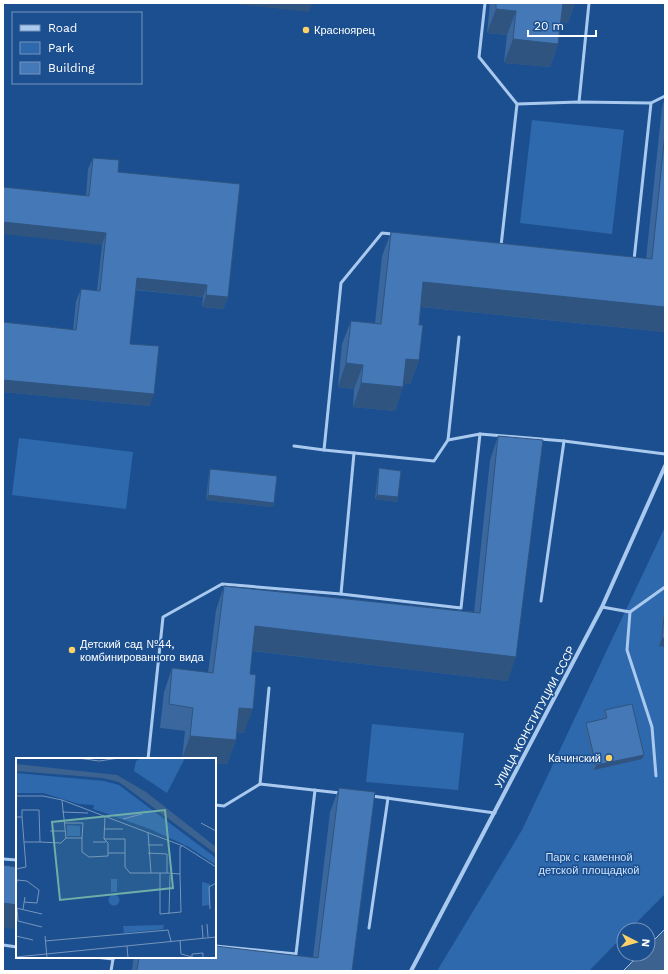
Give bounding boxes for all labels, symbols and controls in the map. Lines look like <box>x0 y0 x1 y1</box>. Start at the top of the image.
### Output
legend <box>12 12 142 84</box>
scale bar <box>528 12 596 38</box>
text: 20 m <box>534 19 564 33</box>
text: Road <box>48 21 77 35</box>
place label: Красноярец <box>314 24 376 37</box>
marker: Красноярец <box>301 25 311 35</box>
text: Park <box>48 41 74 55</box>
text: Building <box>48 61 95 75</box>
place label: Детский сад №44, комбинированного вида <box>80 638 205 664</box>
street label: УЛИЦА КОНСТИТУЦИИ СССР <box>492 644 578 790</box>
marker: Детский сад №44, комбинированного вида <box>67 645 77 655</box>
place label: Качинский <box>548 752 601 765</box>
marker: Качинский <box>604 753 614 763</box>
inset map <box>16 758 216 958</box>
park label: Парк с каменной детской площадкой <box>539 851 639 877</box>
north arrow <box>616 922 656 962</box>
text: N <box>639 938 652 948</box>

